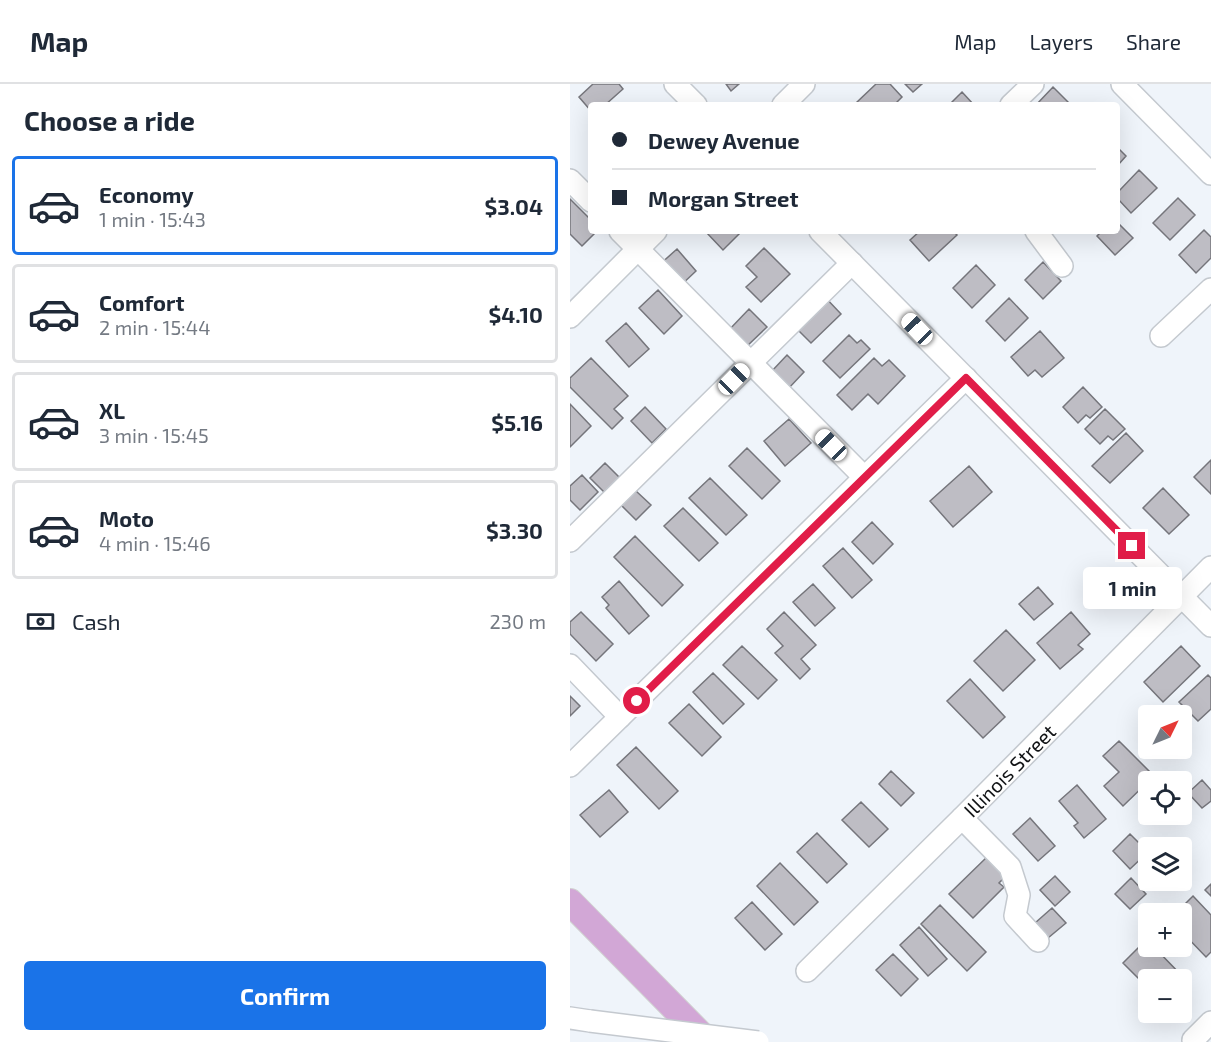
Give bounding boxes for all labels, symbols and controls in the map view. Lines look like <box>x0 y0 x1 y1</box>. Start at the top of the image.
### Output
text: Map <box>30 24 88 58</box>
text: Map <box>954 29 996 54</box>
text: Layers <box>1029 29 1093 54</box>
text: Share <box>1126 29 1181 54</box>
text: Choose a ride <box>24 104 195 136</box>
text: Dewey Avenue <box>648 127 800 153</box>
icon: car <box>27 179 81 233</box>
text: Economy <box>99 181 194 207</box>
text: Morgan Street <box>648 185 799 211</box>
text: $3.04 <box>485 193 543 219</box>
text: 1 min · 15:43 <box>99 207 206 231</box>
icon: car <box>27 287 81 341</box>
text: Comfort <box>99 289 184 315</box>
text: $4.10 <box>488 301 543 327</box>
car <box>898 310 936 348</box>
text: 2 min · 15:44 <box>99 315 210 339</box>
car <box>715 360 753 398</box>
icon: car <box>27 395 81 449</box>
text: XL <box>99 397 125 423</box>
text: $5.16 <box>491 409 543 435</box>
text: 3 min · 15:45 <box>99 423 209 447</box>
car <box>812 426 850 464</box>
icon: car <box>27 503 81 557</box>
text: Moto <box>99 505 154 531</box>
text: $3.30 <box>486 517 543 543</box>
text: 4 min · 15:46 <box>99 531 211 555</box>
route end <box>1118 532 1145 559</box>
callout: 1 min <box>1082 567 1182 609</box>
text: 1 min <box>1108 576 1157 600</box>
icon: cash <box>24 605 57 638</box>
text: Cash <box>72 608 121 634</box>
text: 230 m <box>490 609 546 633</box>
route start <box>623 687 650 714</box>
north arrow <box>1138 705 1192 759</box>
map controls <box>1138 705 1192 1023</box>
street label: Illinois Street <box>958 719 1060 821</box>
button: locate <box>1138 771 1192 825</box>
button: layers <box>1138 837 1192 891</box>
button: + <box>1138 903 1192 957</box>
button: Confirm <box>24 961 546 1030</box>
button: − <box>1138 969 1192 1023</box>

